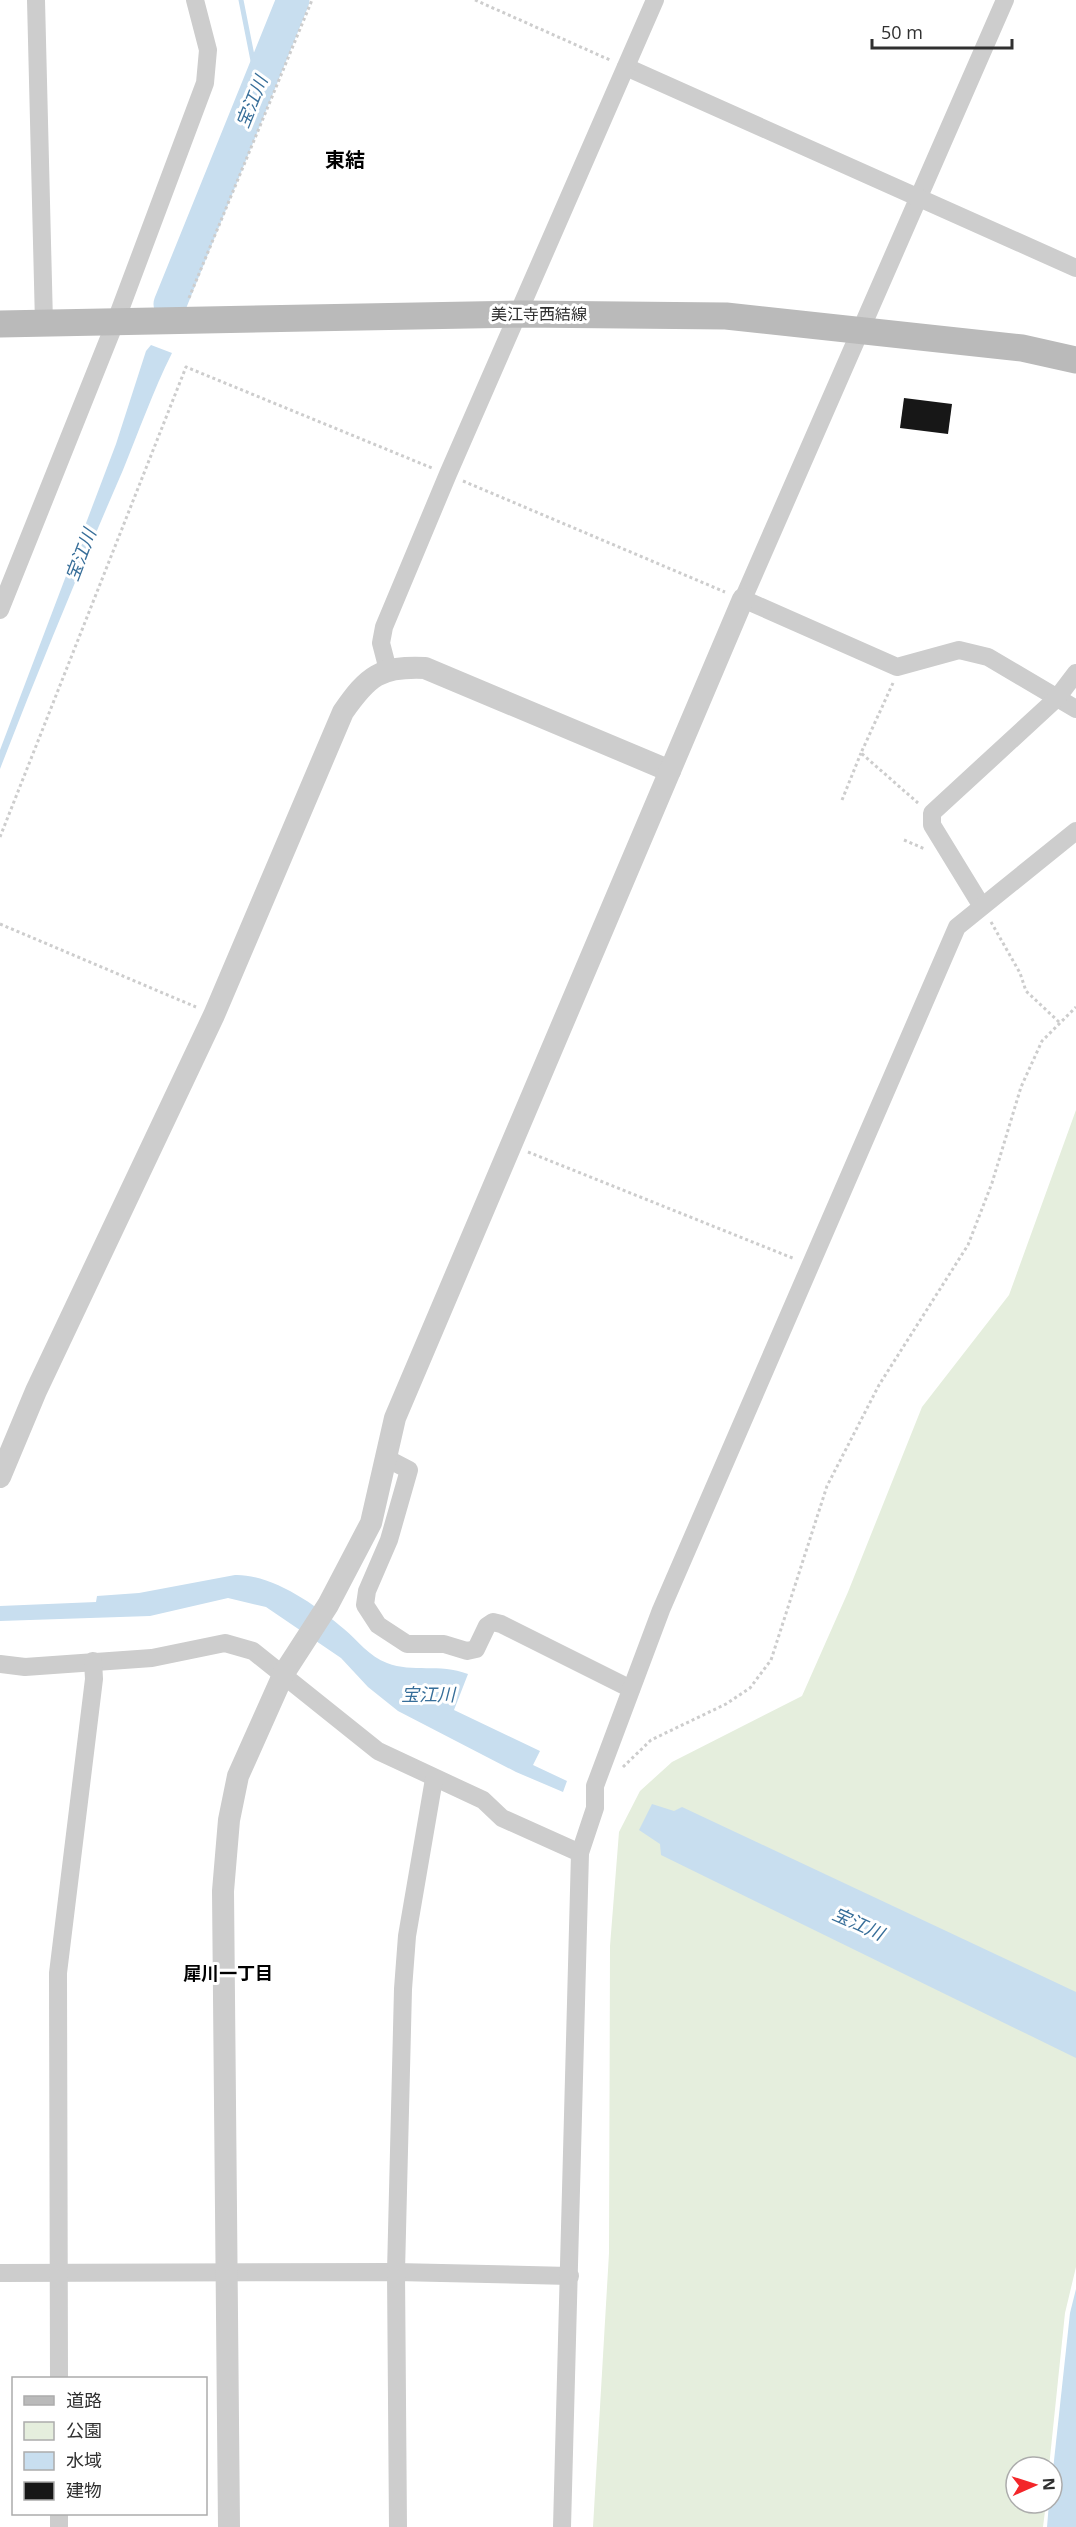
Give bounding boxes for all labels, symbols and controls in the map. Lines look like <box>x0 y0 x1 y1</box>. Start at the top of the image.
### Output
scale bar <box>872 12 1012 50</box>
text: 50 m <box>881 20 923 44</box>
water label: 宝江川 <box>230 70 273 131</box>
district label: 東結 <box>325 146 365 173</box>
street label: 美江寺西結線 <box>491 303 587 325</box>
water label: 宝江川 <box>59 523 102 584</box>
water label: 宝江川 <box>401 1682 457 1706</box>
water label: 宝江川 <box>829 1901 890 1946</box>
district label: 犀川一丁目 <box>183 1961 273 1985</box>
legend <box>12 2377 207 2515</box>
text: 道路 <box>66 2388 102 2412</box>
text: 公園 <box>66 2418 102 2442</box>
text: 水域 <box>66 2448 102 2472</box>
north arrow <box>1004 2455 1064 2515</box>
text: N <box>1038 2477 1060 2491</box>
text: 建物 <box>66 2478 102 2502</box>

